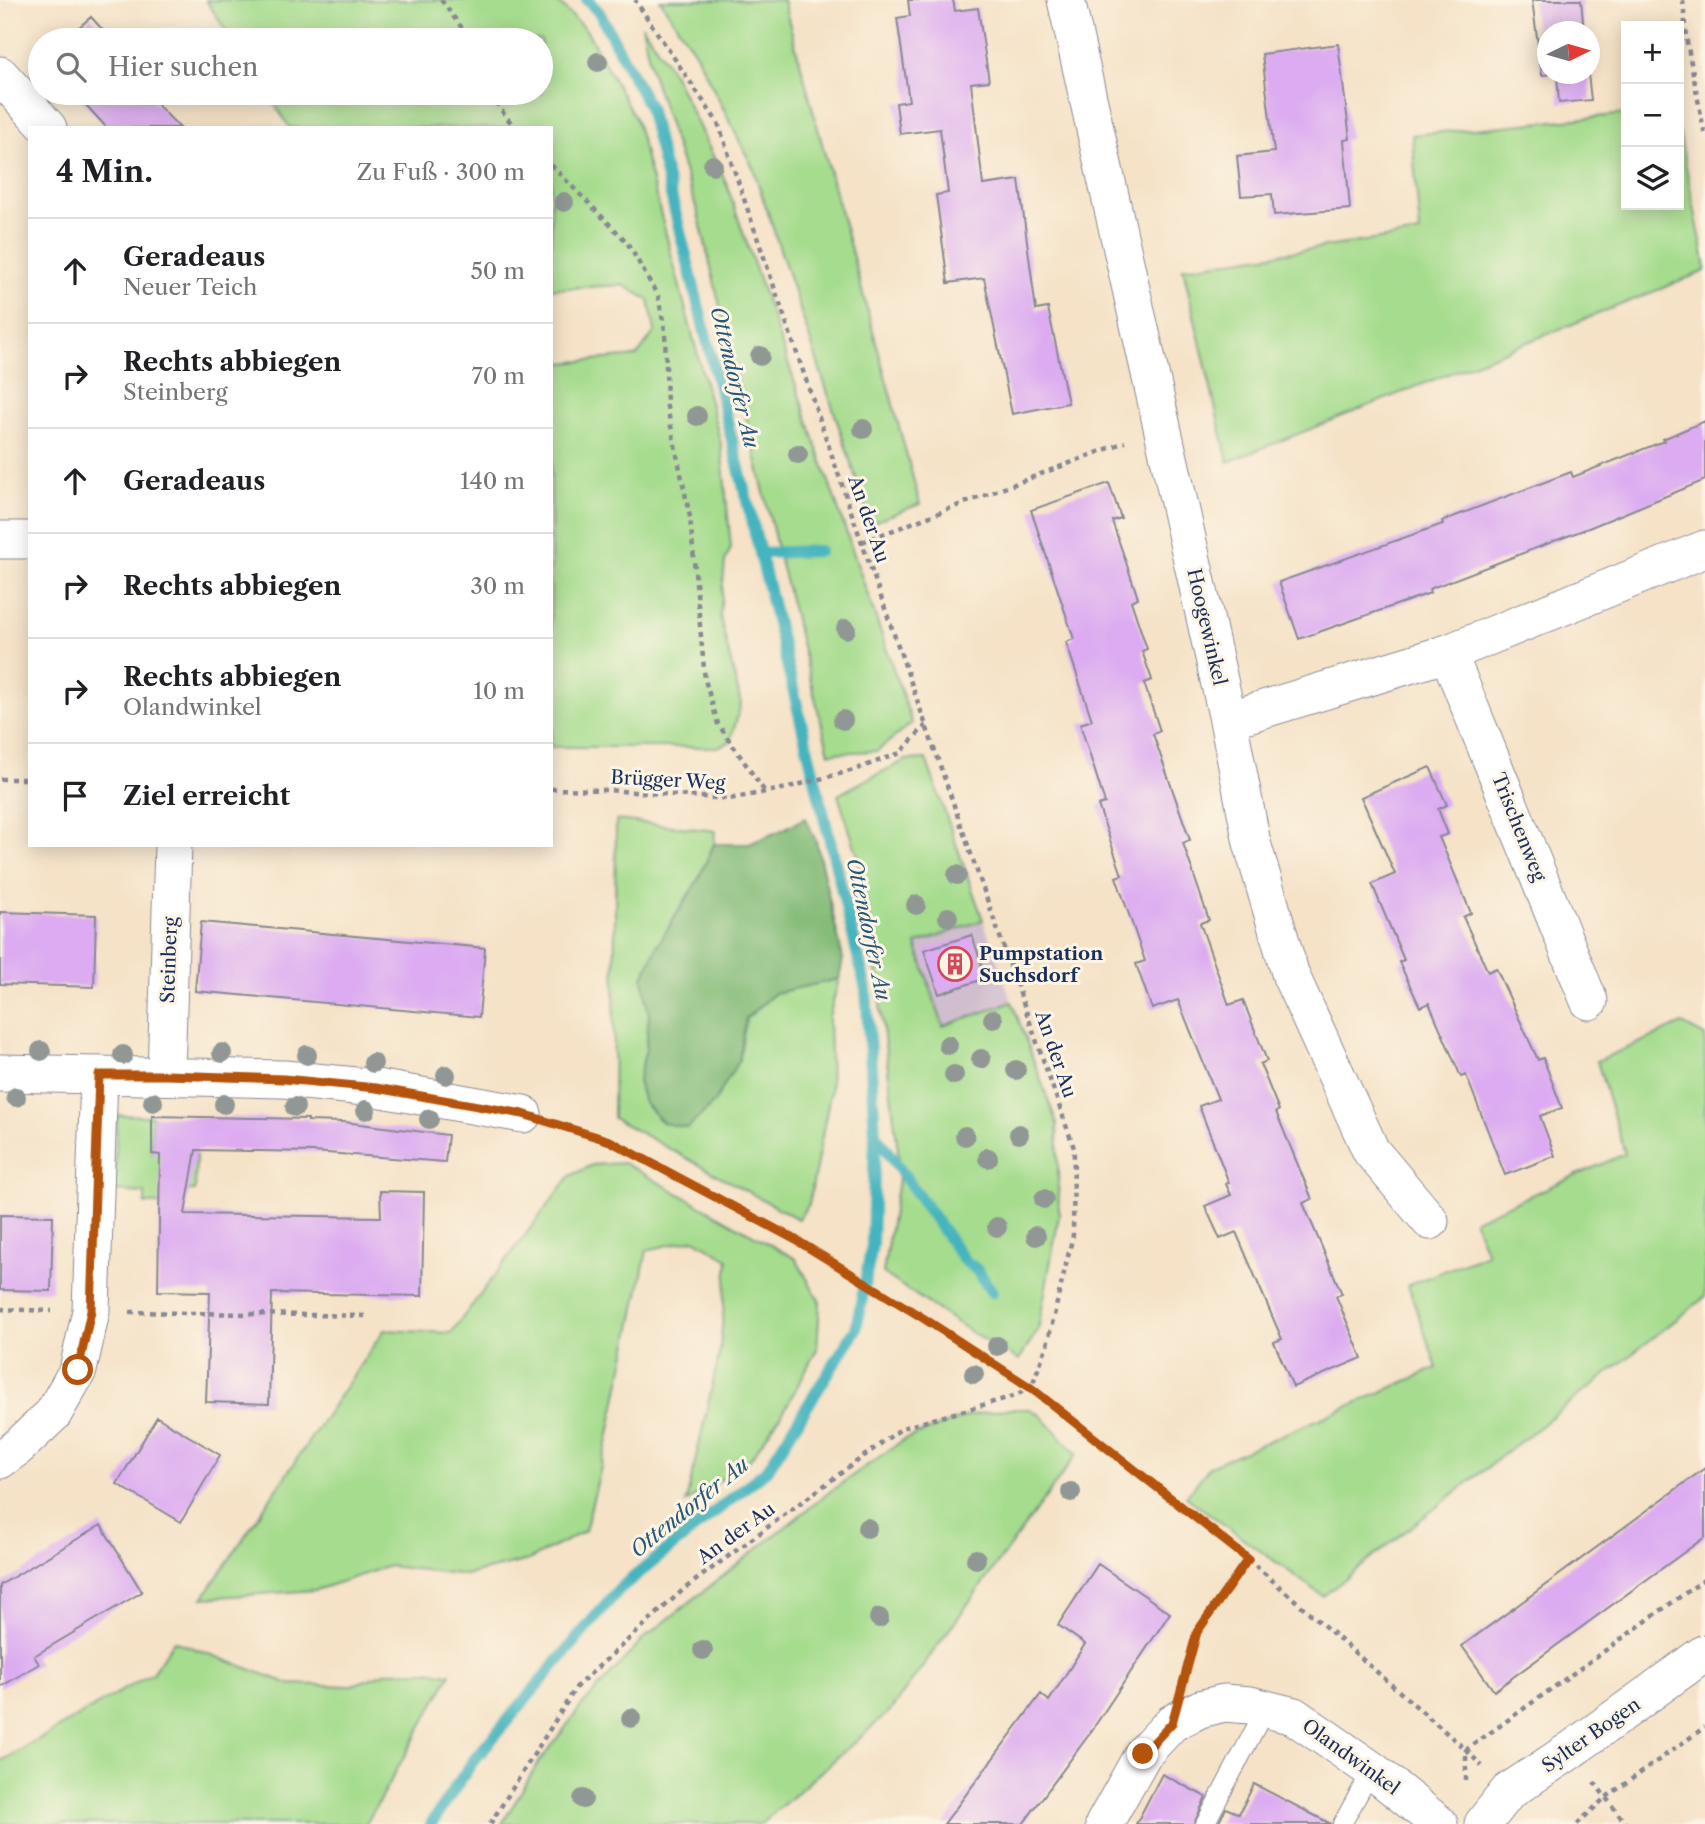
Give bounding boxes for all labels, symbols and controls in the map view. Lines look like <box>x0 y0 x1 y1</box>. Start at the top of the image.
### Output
north arrow <box>1537 21 1600 84</box>
map controls <box>1621 21 1684 210</box>
button: + <box>1621 21 1684 84</box>
search box <box>28 28 553 105</box>
icon: search <box>52 48 90 86</box>
text: Hier suchen <box>108 51 258 83</box>
button: − <box>1621 84 1684 147</box>
button: layers <box>1621 147 1684 210</box>
text: 4 Min. <box>56 153 153 190</box>
text: Zu Fuß · 300 m <box>357 158 525 186</box>
text: Geradeaus <box>123 241 265 273</box>
icon: ahead <box>56 252 94 290</box>
text: 50 m <box>470 257 525 285</box>
text: Neuer Teich <box>123 273 258 301</box>
water label: Ottendorfer Au <box>705 304 765 451</box>
text: Rechts abbiegen <box>123 346 341 378</box>
icon: right <box>56 357 94 395</box>
text: 70 m <box>472 362 525 390</box>
text: Steinberg <box>123 378 228 406</box>
icon: ahead <box>56 462 94 500</box>
text: Geradeaus <box>123 465 265 497</box>
text: 140 m <box>460 467 525 495</box>
street label: An der Au <box>843 471 895 566</box>
street label: Hoogewinkel <box>1182 566 1232 688</box>
icon: right <box>56 567 94 605</box>
text: Rechts abbiegen <box>123 570 341 602</box>
text: 30 m <box>470 572 525 600</box>
text: Rechts abbiegen <box>123 661 341 693</box>
icon: right <box>56 672 94 710</box>
text: 10 m <box>473 677 525 705</box>
text: Olandwinkel <box>123 693 262 721</box>
street label: Brügger Weg <box>610 766 727 795</box>
street label: Trischenweg <box>1487 769 1552 885</box>
icon: arrive <box>56 777 94 815</box>
text: Ziel erreicht <box>123 780 290 812</box>
water label: Ottendorfer Au <box>842 856 896 1003</box>
street label: Steinberg <box>156 915 182 1004</box>
place label: Pumpstation Suchsdorf <box>979 942 1103 987</box>
building icon: Pumpstation Suchsdorf <box>936 945 974 983</box>
street label: An der Au <box>1030 1006 1082 1101</box>
route start <box>62 1354 93 1385</box>
water label: Ottendorfer Au <box>625 1451 754 1562</box>
street label: An der Au <box>692 1497 780 1570</box>
street label: Sylter Bogen <box>1537 1693 1645 1777</box>
street label: Olandwinkel <box>1298 1714 1404 1800</box>
route end <box>1127 1738 1158 1769</box>

